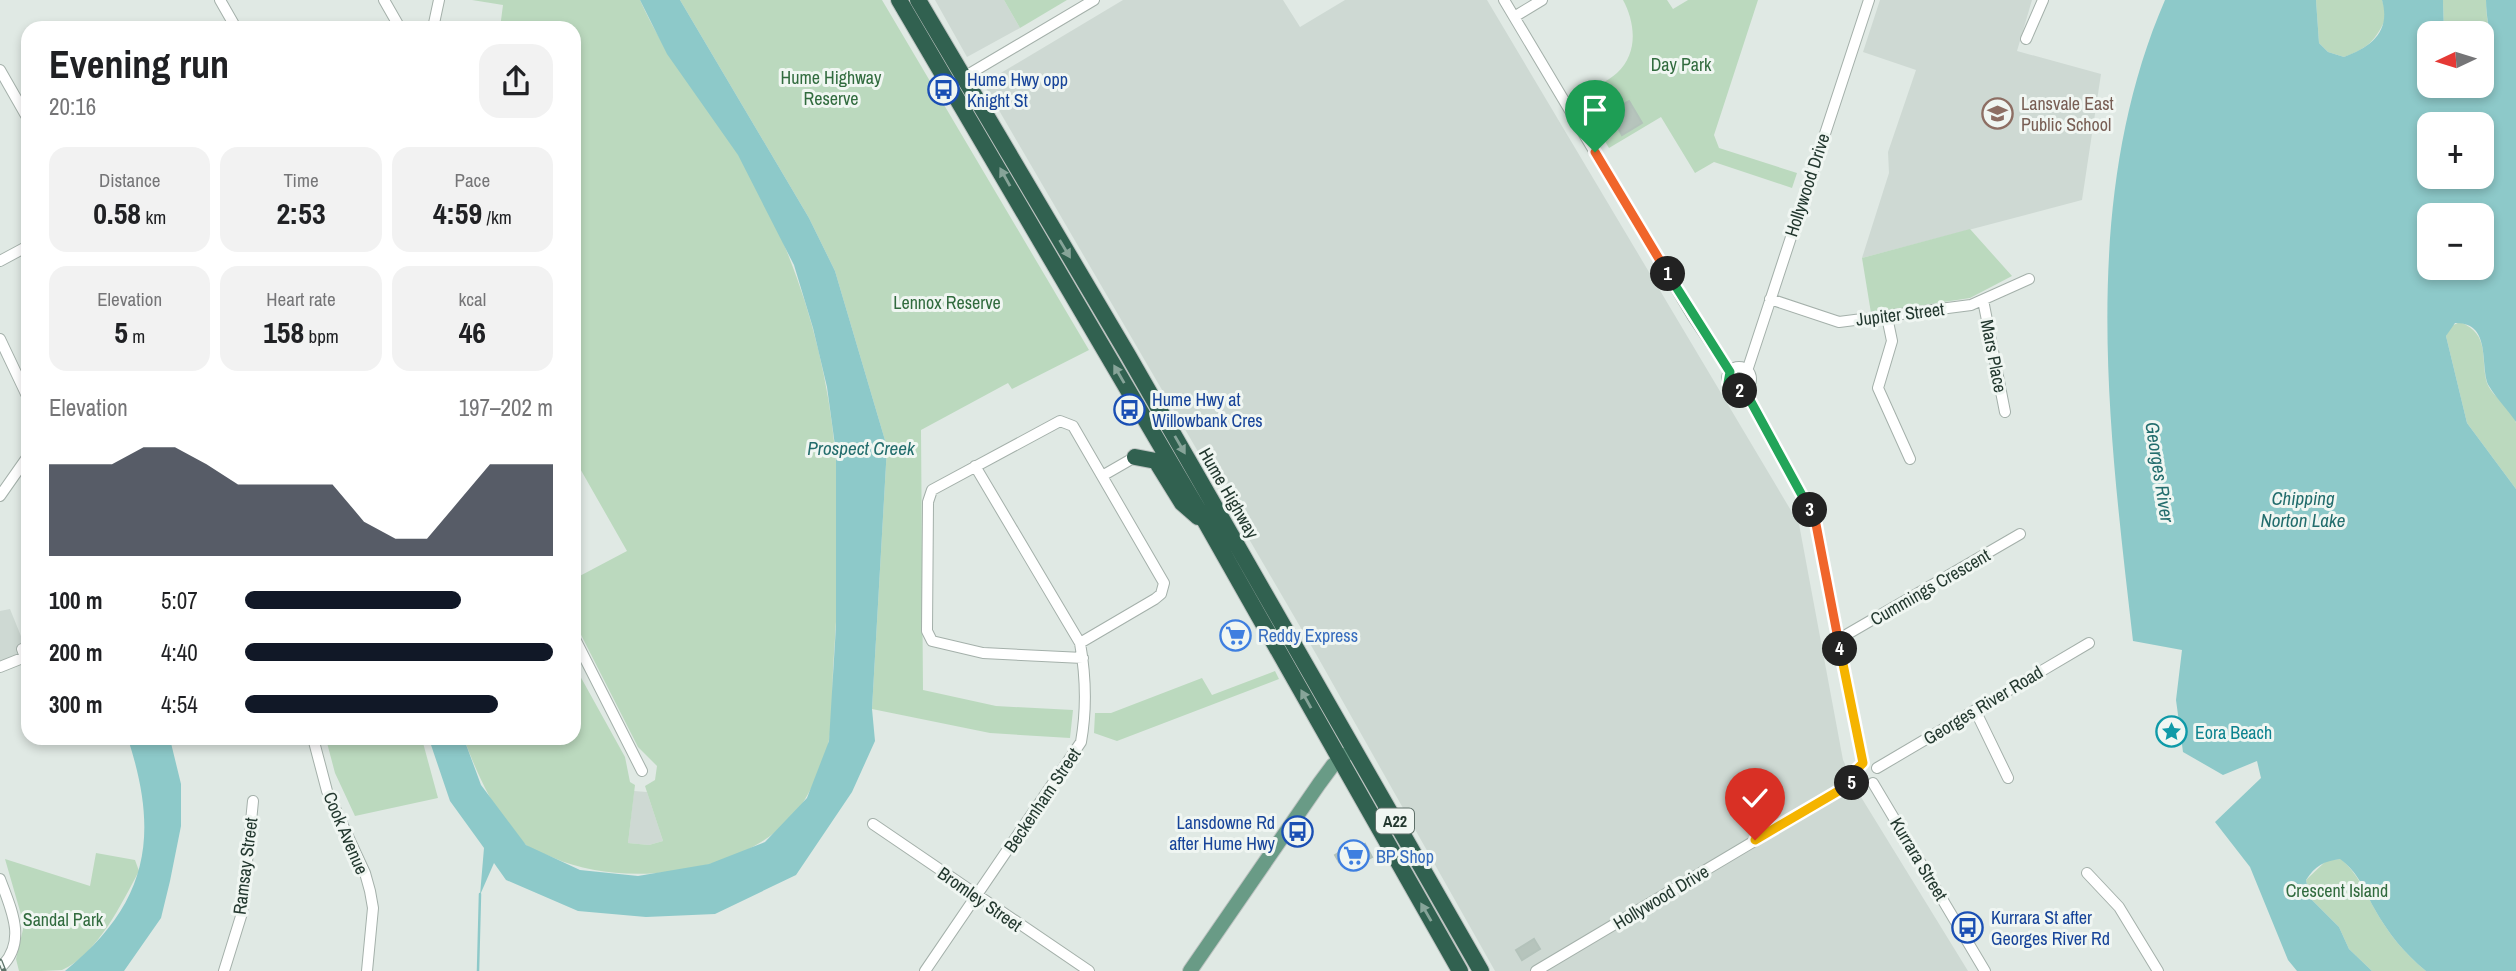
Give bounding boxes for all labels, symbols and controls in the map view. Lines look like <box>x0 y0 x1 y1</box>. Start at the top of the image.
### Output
north arrow <box>2417 21 2494 98</box>
map controls <box>2417 21 2494 280</box>
text: Evening run <box>49 39 229 90</box>
button: share <box>479 44 553 118</box>
park label: Day Park <box>1651 52 1712 77</box>
park label: Hume Highway Reserve <box>781 65 882 111</box>
place label: Hume Hwy opp Knight St <box>967 67 1068 113</box>
bus stop icon: Hume Hwy opp Knight St <box>927 72 961 106</box>
pin <box>1565 80 1625 152</box>
text: 20:16 <box>49 91 96 122</box>
icon: arrive <box>1576 91 1614 129</box>
place label: Lansvale East Public School <box>2021 91 2114 137</box>
school or university icon: Lansvale East Public School <box>1981 96 2015 130</box>
button: + <box>2417 112 2494 189</box>
street label: Hollywood Drive <box>1779 130 1835 240</box>
text: Distance <box>99 167 160 193</box>
text: Time <box>283 167 319 193</box>
text: Pace <box>455 167 490 193</box>
one-way arrow <box>999 168 1011 187</box>
text: 0.58 <box>93 193 141 233</box>
text: 2:53 <box>276 193 326 233</box>
text: 4:59 <box>433 193 482 233</box>
button: − <box>2417 203 2494 280</box>
text: km <box>141 204 166 230</box>
text: /km <box>482 204 512 230</box>
one-way arrow <box>1058 239 1071 258</box>
pin: 1 <box>1650 256 1686 292</box>
text: 1 <box>1663 260 1672 286</box>
text: Elevation <box>97 286 162 312</box>
text: Heart rate <box>266 286 336 312</box>
text: kcal <box>458 286 486 312</box>
park label: Lennox Reserve <box>893 290 1001 315</box>
street label: Jupiter Street <box>1854 296 1946 332</box>
text: 5 <box>114 312 128 352</box>
text: 158 <box>263 312 304 352</box>
text: 46 <box>459 312 486 352</box>
street label: Mars Place <box>1975 317 2013 395</box>
text: m <box>128 323 145 349</box>
text: bpm <box>304 323 339 349</box>
one-way arrow <box>1113 364 1125 384</box>
pin: 2 <box>1722 374 1758 408</box>
text: 2 <box>1735 377 1744 403</box>
place label: Hume Hwy at Willowbank Cres <box>1152 387 1263 433</box>
text: Elevation <box>49 392 128 423</box>
text: 197–202 m <box>459 392 553 423</box>
bus stop icon: Hume Hwy at Willowbank Cres <box>1112 392 1146 426</box>
water label: Georges River <box>2139 420 2181 525</box>
water label: Prospect Creek <box>807 435 916 461</box>
one-way arrow <box>1174 436 1186 455</box>
street label: Hume Highway <box>1193 443 1265 543</box>
water label: Chipping Norton Lake <box>2261 485 2345 533</box>
pin: 3 <box>1792 492 1828 528</box>
text: 3 <box>1805 496 1814 522</box>
street label: Cummings Crescent <box>1866 543 1994 631</box>
text: 100 m <box>49 585 102 616</box>
text: 5:07 <box>161 585 198 616</box>
supermarket icon: Reddy Express <box>1218 618 1252 652</box>
place label: Reddy Express <box>1258 623 1358 648</box>
pin: 4 <box>1822 632 1857 666</box>
text: 4 <box>1835 635 1844 661</box>
text: 200 m <box>49 637 102 668</box>
text: 4:40 <box>161 637 198 668</box>
street label: Georges River Road <box>1919 659 2047 751</box>
text: 300 m <box>49 689 102 720</box>
text: 4:54 <box>161 689 198 720</box>
one-way arrow <box>1300 689 1312 708</box>
place icon: Eora Beach <box>2155 715 2189 749</box>
place label: Eora Beach <box>2195 720 2272 745</box>
street label: Beckenham Street <box>998 743 1086 857</box>
pin: 5 <box>1834 766 1870 800</box>
pin <box>1725 768 1785 840</box>
text: 5 <box>1847 769 1856 795</box>
icon: check <box>1736 779 1774 817</box>
street label: Cook Avenue <box>317 788 375 878</box>
road number: A22 <box>1376 808 1414 834</box>
place label: Lansdowne Rd after Hume Hwy <box>1169 810 1276 856</box>
street label: Kurrara Street <box>1884 813 1954 905</box>
bus stop icon: Lansdowne Rd after Hume Hwy <box>1281 815 1315 849</box>
street label: Ramsay Street <box>227 816 263 916</box>
supermarket icon: BP Shop <box>1336 839 1370 873</box>
place label: BP Shop <box>1376 844 1434 869</box>
street label: Hollywood Drive <box>1609 859 1713 935</box>
street label: Bromley Street <box>933 861 1027 937</box>
park label: Crescent Island <box>2286 878 2388 903</box>
one-way arrow <box>1420 902 1432 921</box>
place label: Kurrara St after Georges River Rd <box>1991 905 2110 951</box>
park label: Sandal Park <box>23 907 104 932</box>
bus stop icon: Kurrara St after Georges River Rd <box>1951 910 1985 944</box>

